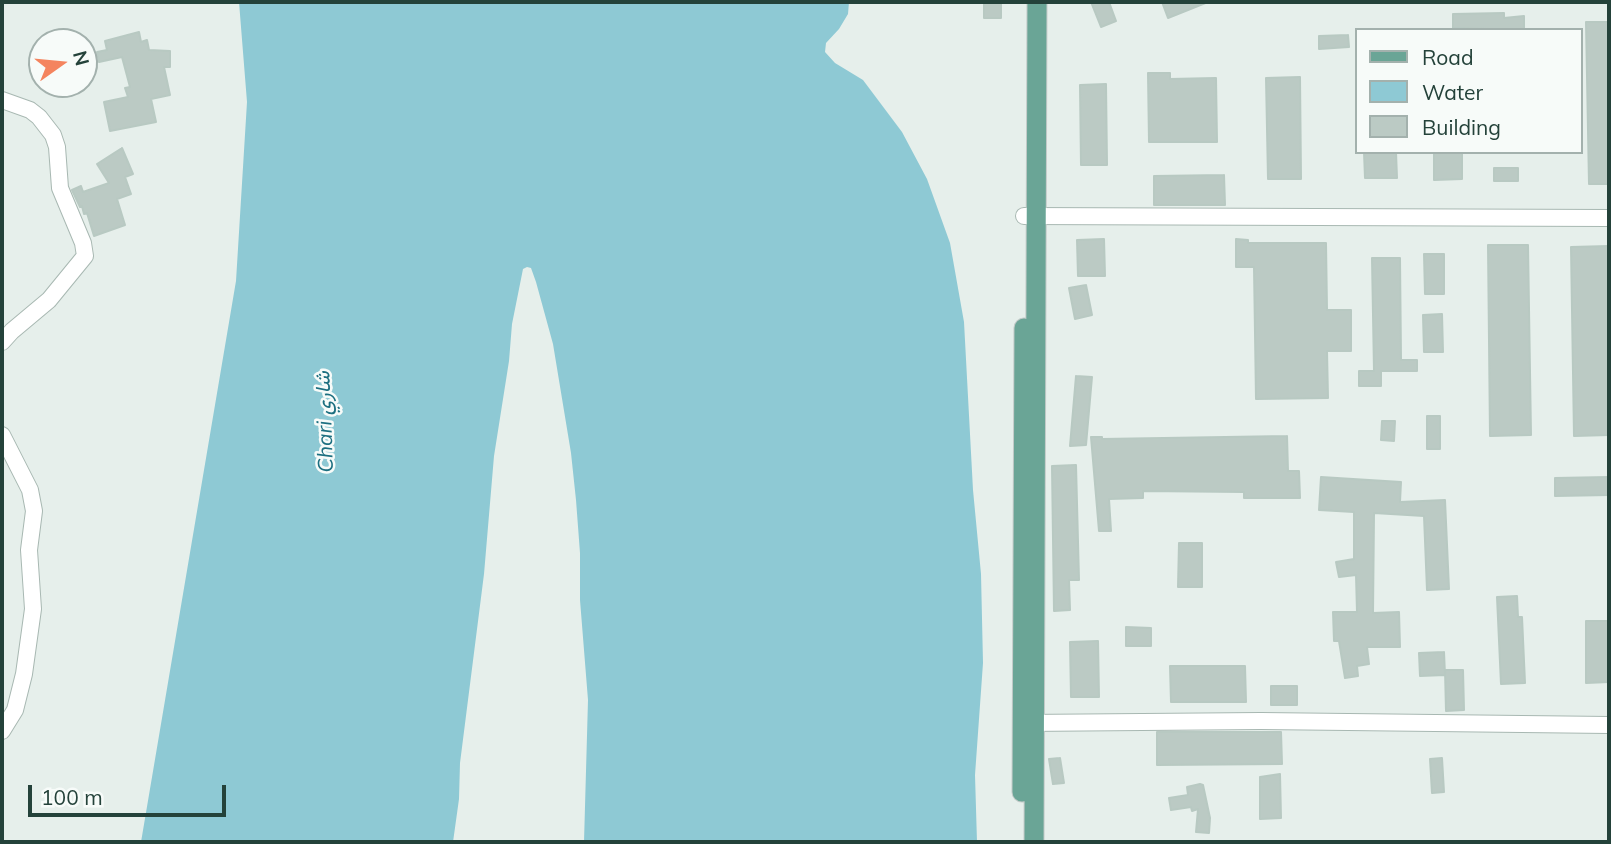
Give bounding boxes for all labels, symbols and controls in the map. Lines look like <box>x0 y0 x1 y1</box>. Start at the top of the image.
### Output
north arrow <box>28 28 98 98</box>
legend <box>1356 28 1583 154</box>
text: Road <box>1422 44 1473 70</box>
text: N <box>68 48 95 68</box>
text: Water <box>1422 79 1483 105</box>
text: Building <box>1422 114 1501 140</box>
water label: Chari شاري <box>311 371 339 473</box>
scale bar <box>32 770 229 814</box>
text: 100 m <box>41 784 103 810</box>

